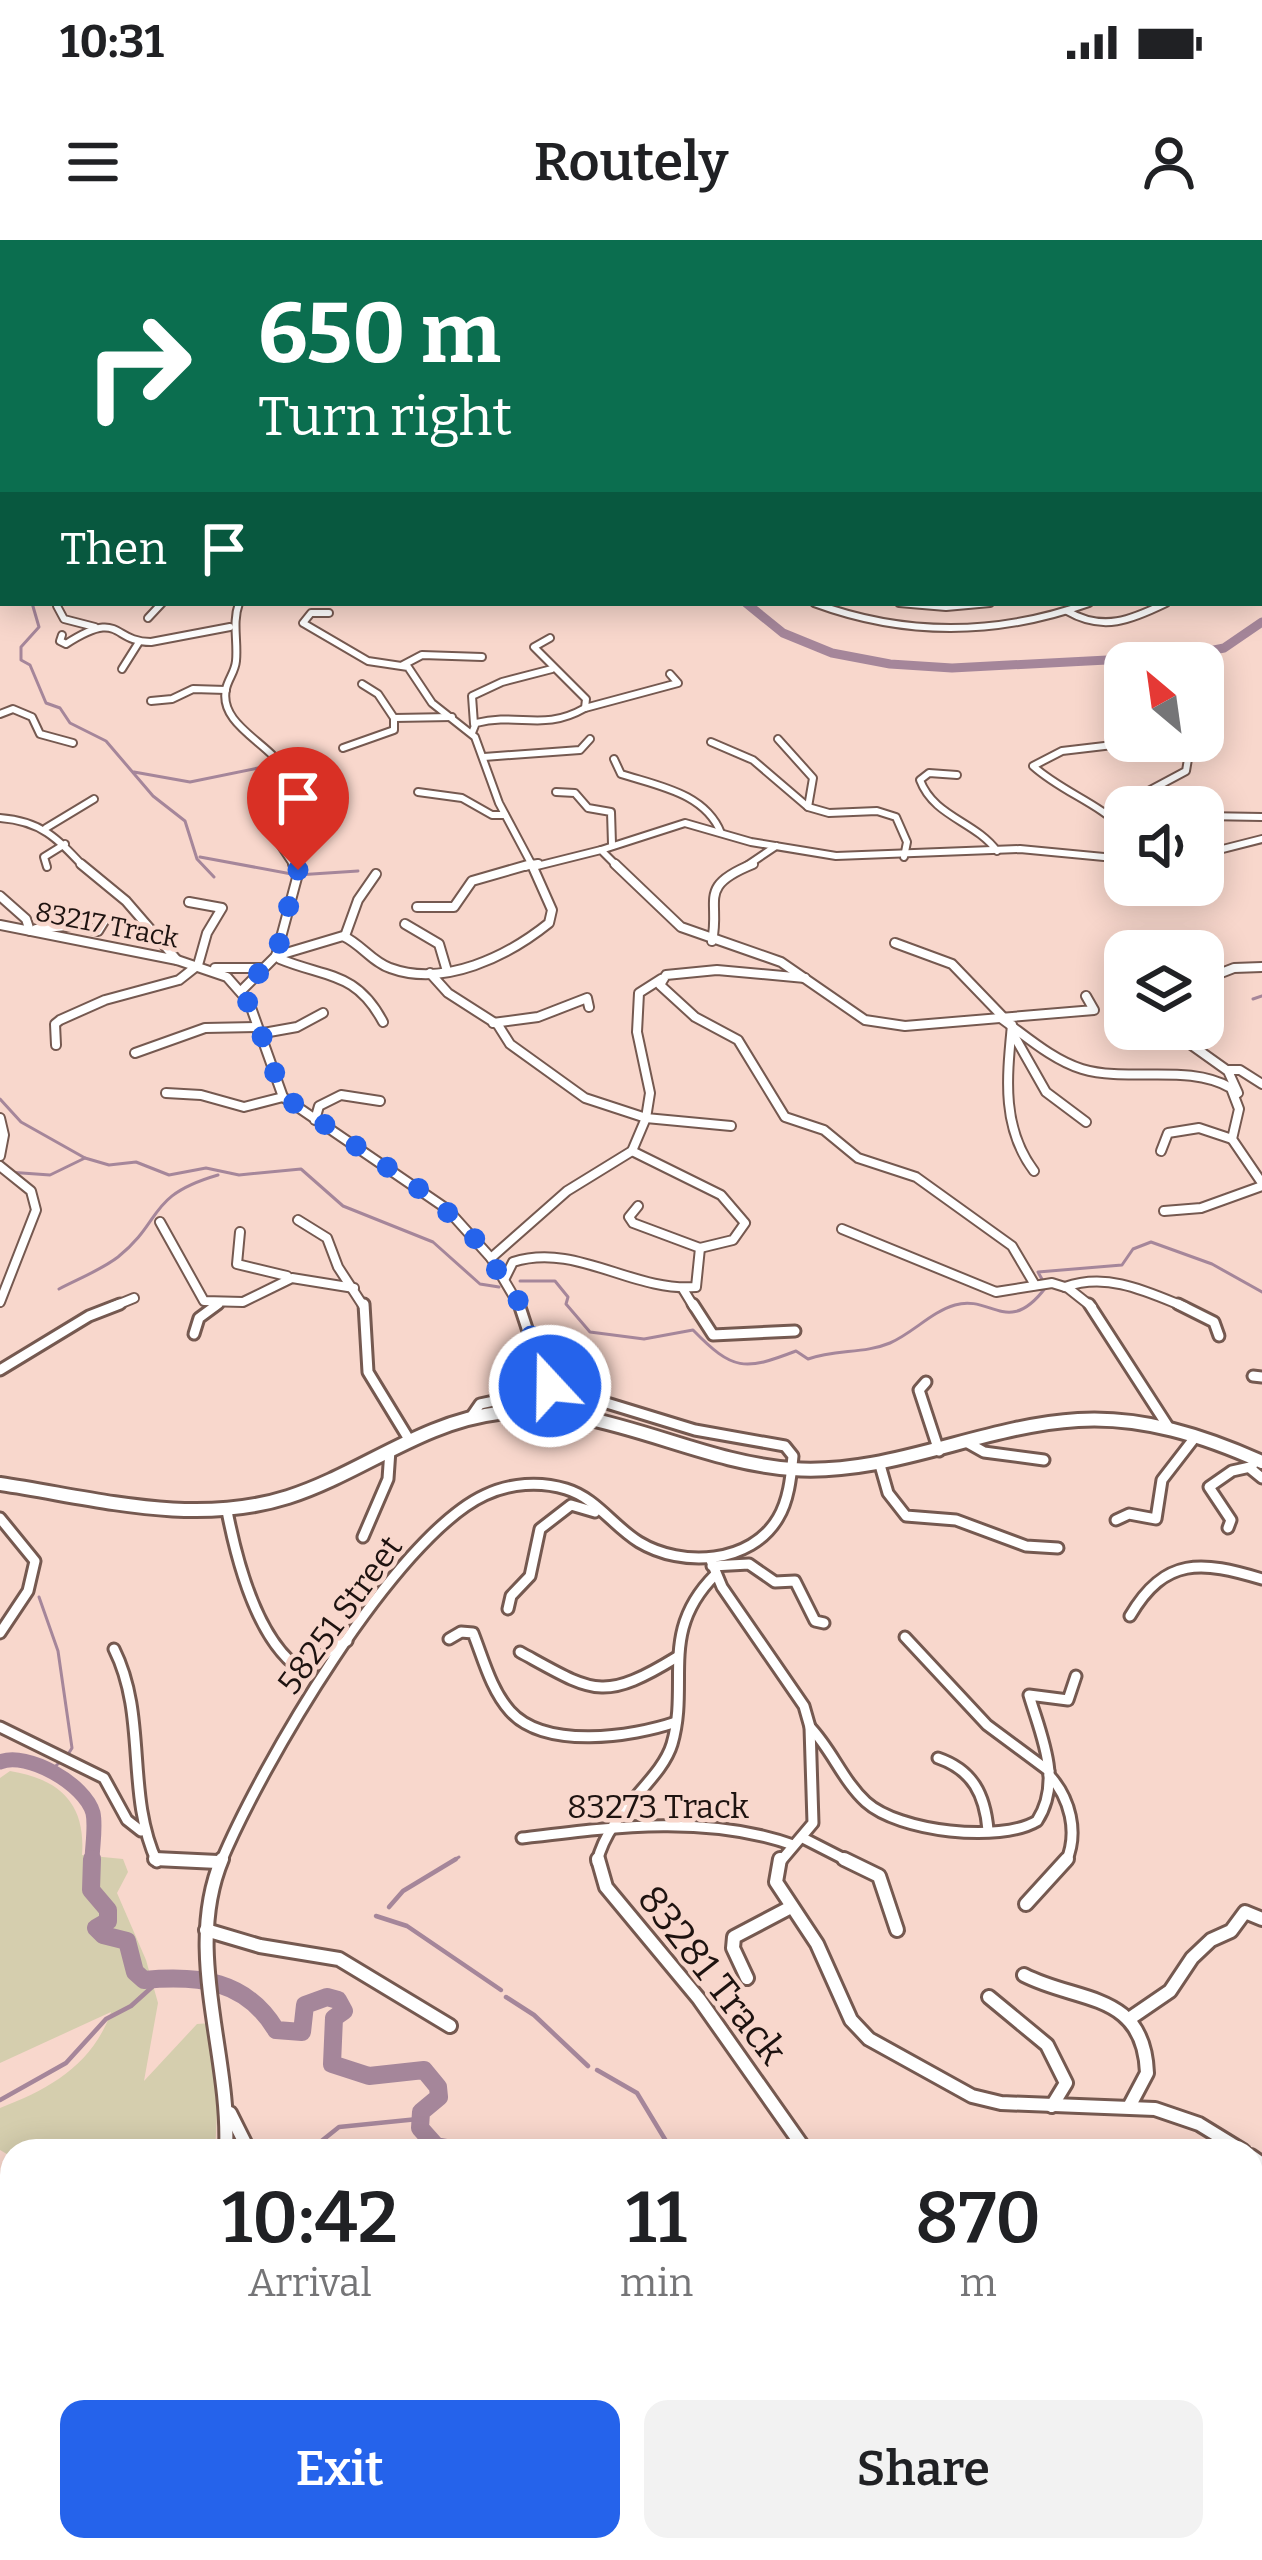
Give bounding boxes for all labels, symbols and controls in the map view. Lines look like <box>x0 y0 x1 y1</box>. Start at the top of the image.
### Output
text: 10:31 <box>60 15 164 69</box>
icon: menu <box>60 129 126 195</box>
icon: person <box>1136 129 1202 195</box>
text: Routely <box>534 130 728 194</box>
text: 650 m <box>258 283 501 384</box>
icon: right <box>60 288 216 444</box>
text: Turn right <box>258 385 512 449</box>
icon: arrive <box>191 516 257 582</box>
text: Then <box>60 522 167 576</box>
north arrow <box>1104 642 1224 762</box>
map controls <box>1104 642 1224 1050</box>
pin <box>247 747 349 870</box>
icon: arrive <box>265 765 331 831</box>
button: sound <box>1104 786 1224 906</box>
street label: 83217 Track <box>33 895 182 955</box>
button: layers <box>1104 930 1224 1050</box>
position arrow <box>487 1323 613 1449</box>
street label: 58251 Street <box>269 1528 411 1702</box>
street label: 83273 Track <box>567 1787 749 1827</box>
street label: 83281 Track <box>628 1877 796 2073</box>
text: 10:42 <box>222 2175 398 2261</box>
text: 11 <box>626 2175 687 2261</box>
text: 870 <box>915 2175 1041 2261</box>
text: Arrival <box>248 2260 372 2306</box>
text: min <box>620 2260 693 2306</box>
text: m <box>960 2260 997 2306</box>
button: Exit <box>60 2400 620 2538</box>
button: Share <box>644 2400 1203 2538</box>

